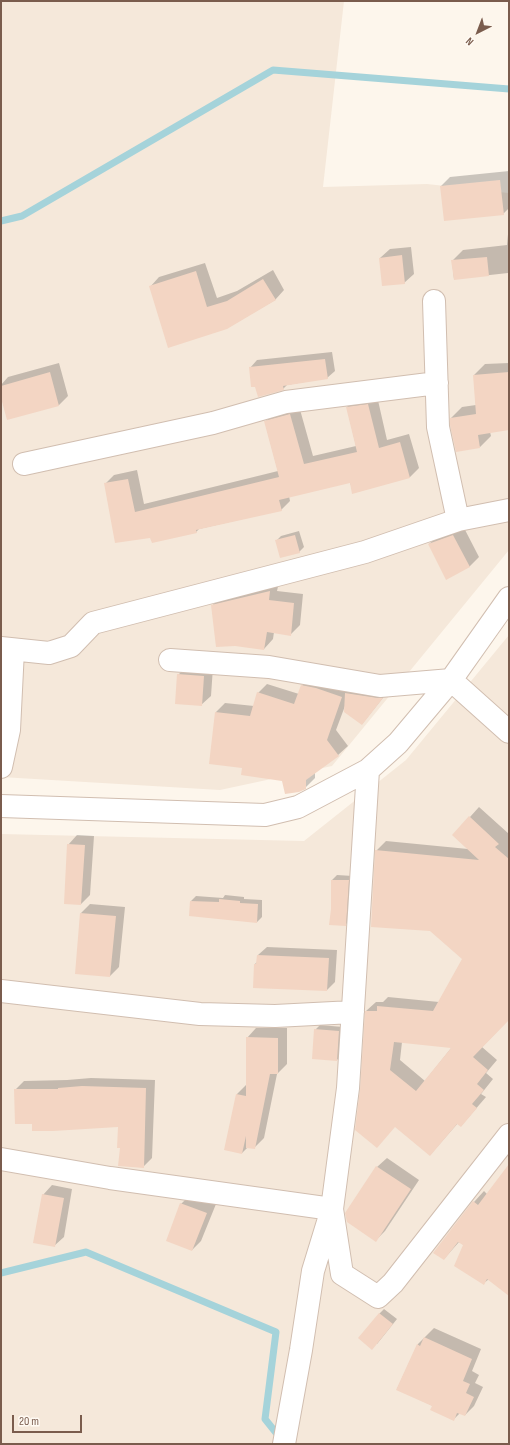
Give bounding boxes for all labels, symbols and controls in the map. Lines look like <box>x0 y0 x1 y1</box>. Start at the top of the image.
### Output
north arrow <box>458 12 498 52</box>
text: N <box>463 34 476 48</box>
scale bar <box>14 1407 84 1433</box>
text: 20 m <box>19 1414 39 1429</box>

